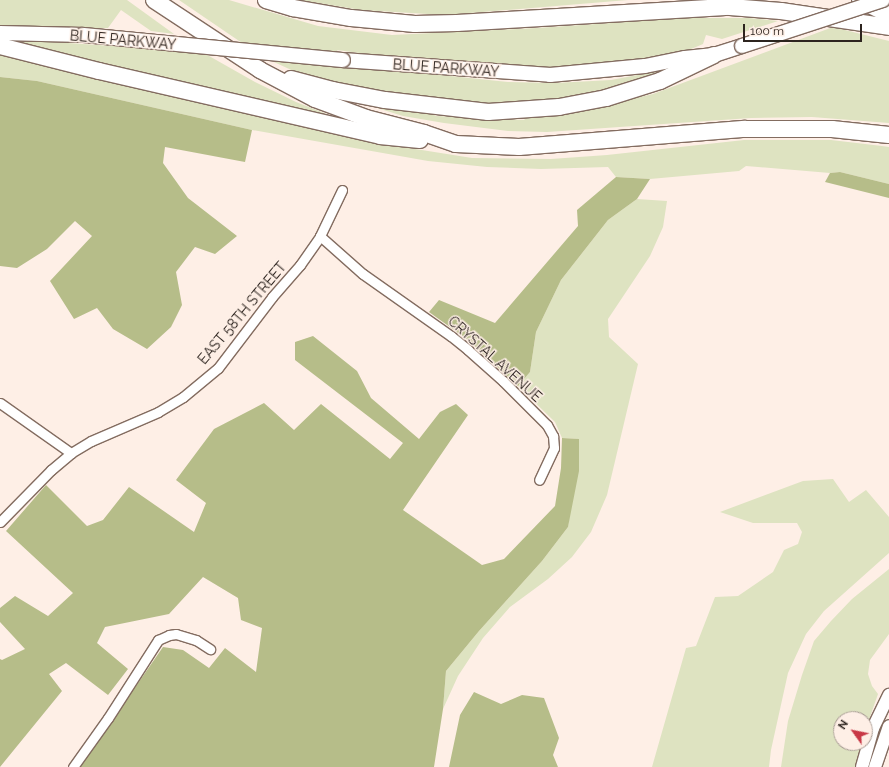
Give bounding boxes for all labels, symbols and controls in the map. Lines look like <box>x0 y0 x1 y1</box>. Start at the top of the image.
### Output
scale bar <box>745 16 864 42</box>
text: 100 m <box>750 24 784 38</box>
street label: BLUE PARKWAY <box>69 27 177 53</box>
street label: BLUE PARKWAY <box>392 56 500 80</box>
street label: EAST 58TH STREET <box>194 258 290 368</box>
street label: CRYSTAL AVENUE <box>444 312 546 406</box>
north arrow <box>833 711 873 751</box>
text: N <box>836 718 851 732</box>

